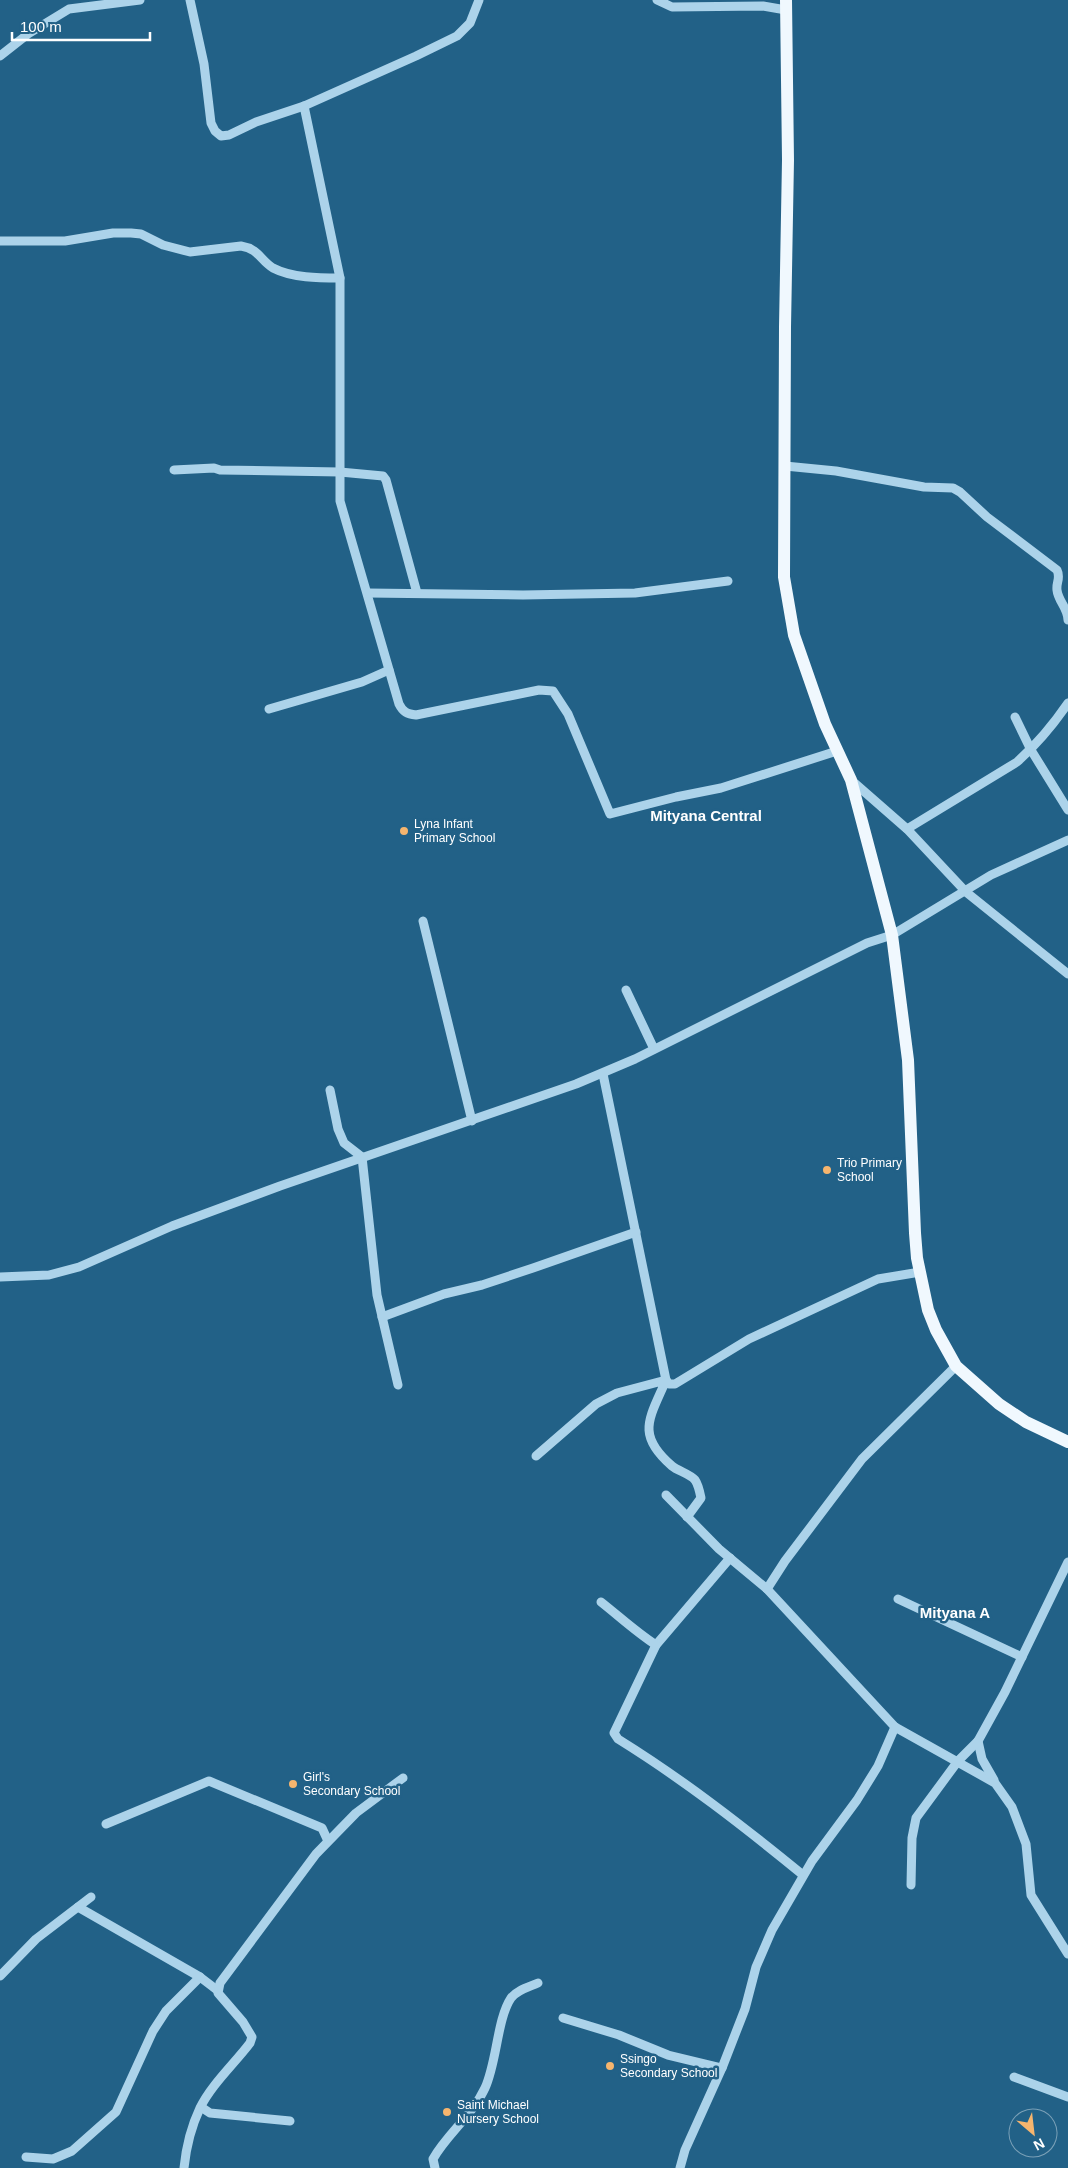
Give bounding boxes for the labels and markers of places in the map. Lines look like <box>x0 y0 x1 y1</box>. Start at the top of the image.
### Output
place label: Lyna Infant Primary School <box>414 817 495 845</box>
marker: Lyna Infant Primary School <box>398 825 410 837</box>
place label: Trio Primary School <box>837 1156 902 1184</box>
marker: Trio Primary School <box>821 1164 833 1176</box>
place label: Girl's Secondary School <box>303 1770 400 1798</box>
marker: Girl's Secondary School <box>287 1778 299 1790</box>
place label: Ssingo Secondary School <box>620 2052 717 2080</box>
marker: Ssingo Secondary School <box>604 2060 616 2072</box>
place label: Saint Michael Nursery School <box>457 2098 539 2126</box>
marker: Saint Michael Nursery School <box>441 2106 453 2118</box>

